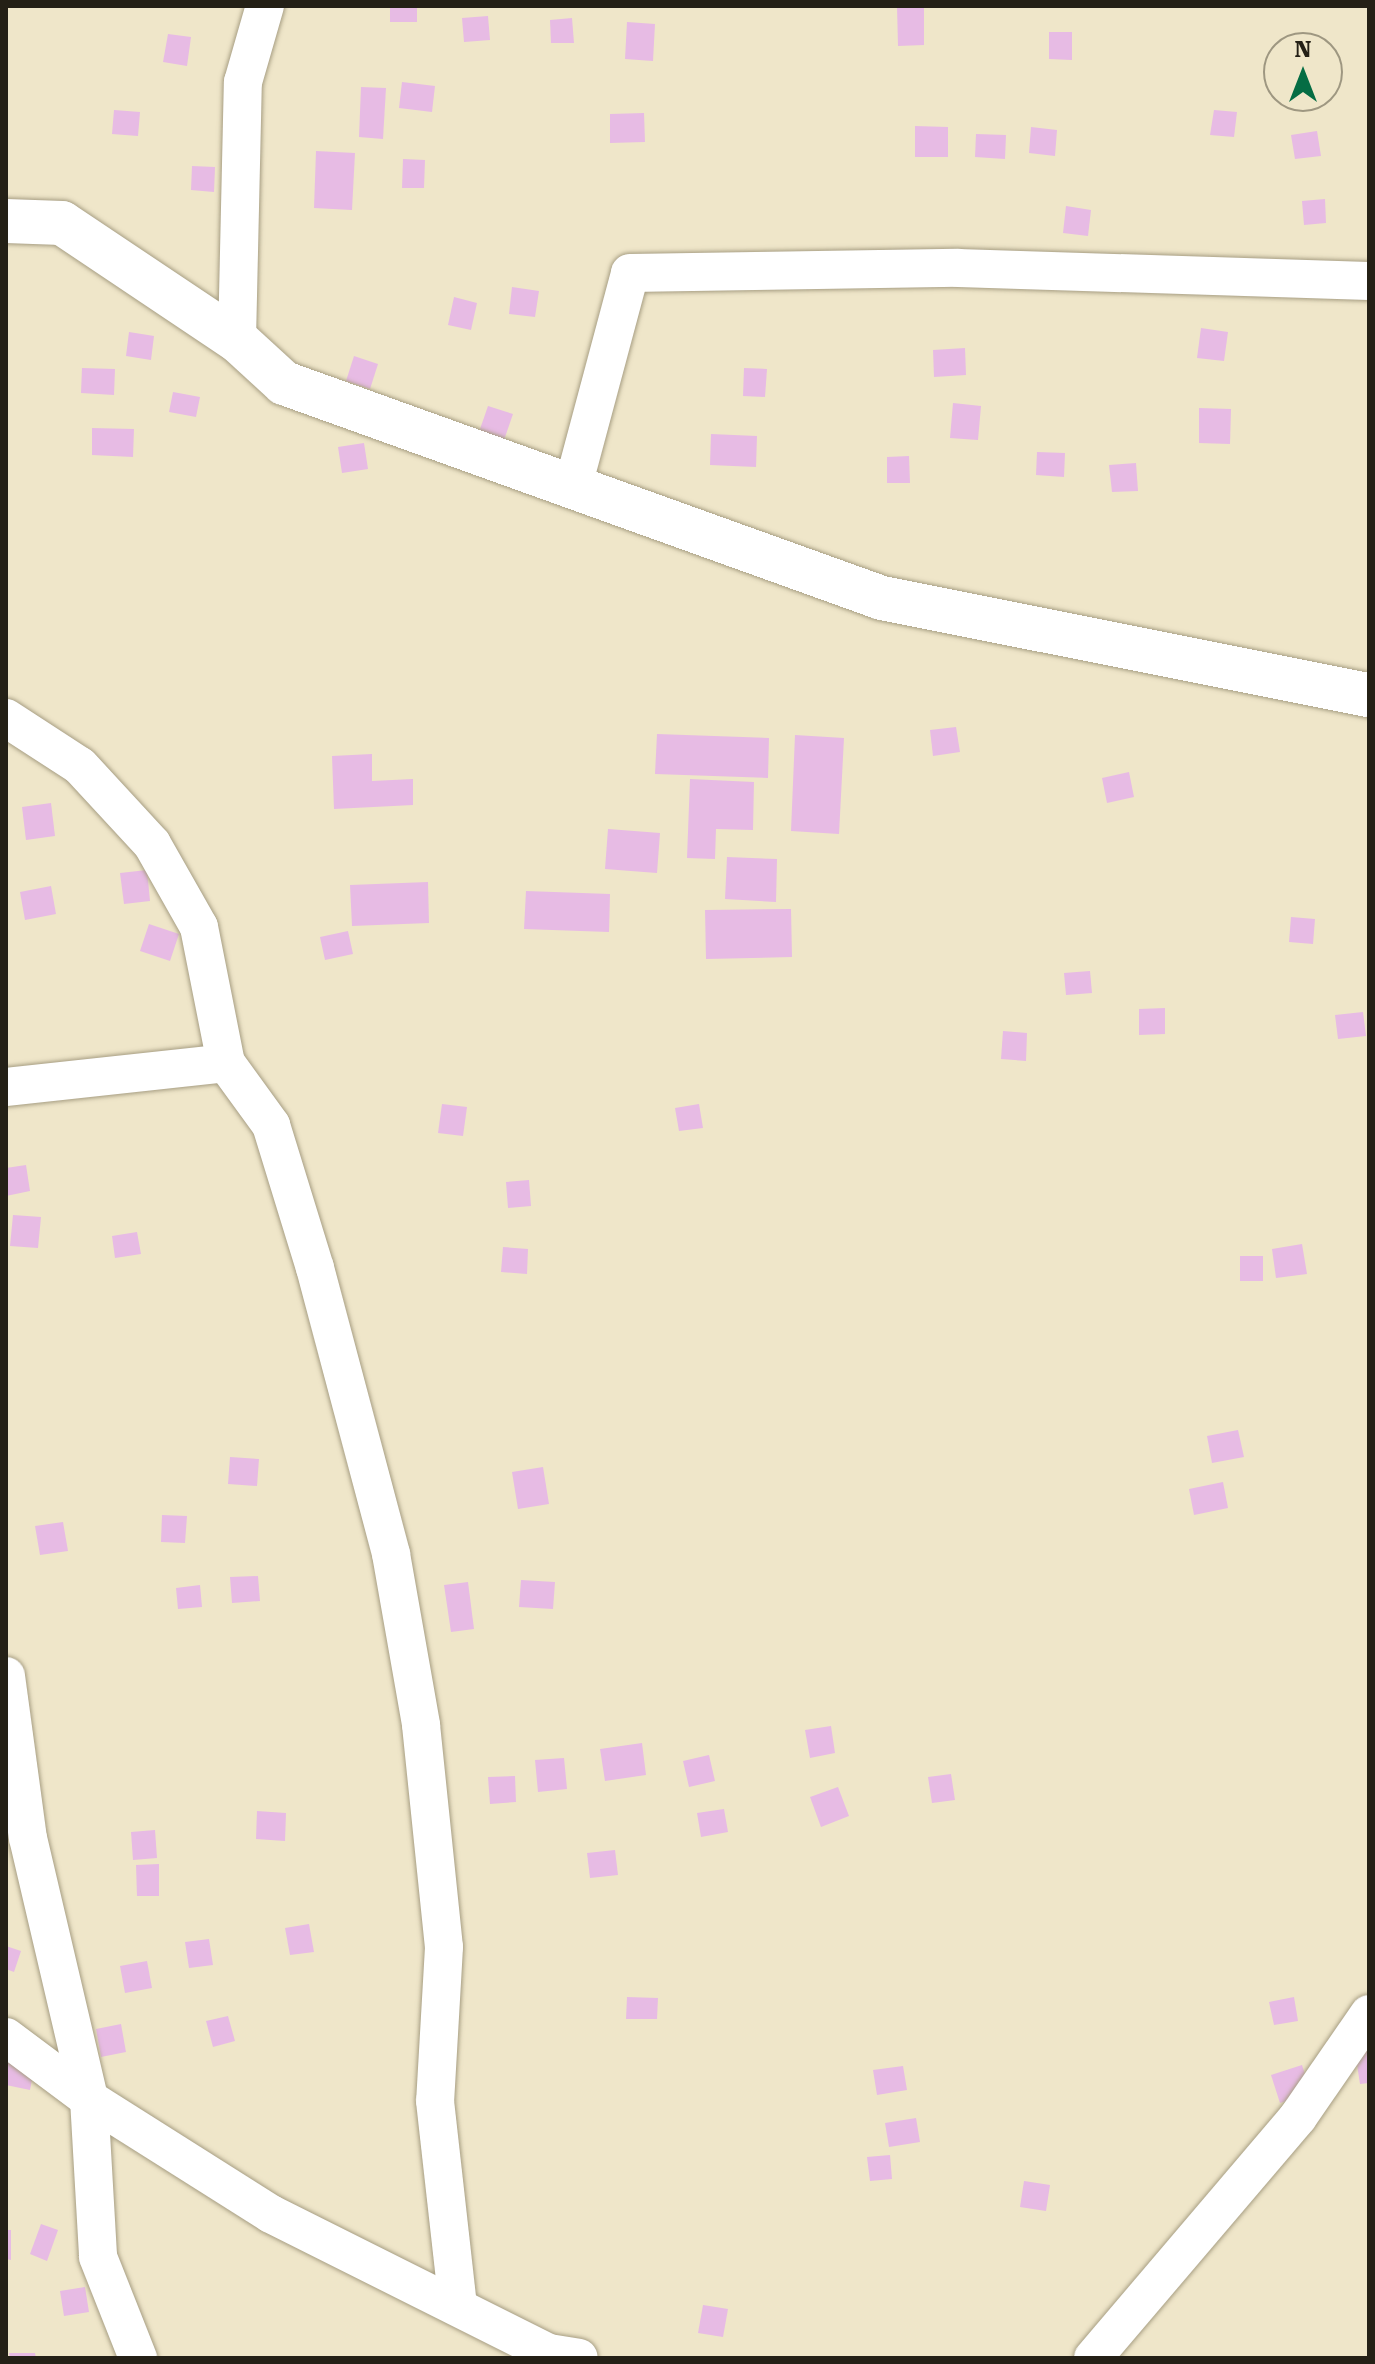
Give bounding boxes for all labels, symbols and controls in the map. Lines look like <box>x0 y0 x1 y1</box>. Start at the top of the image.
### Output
north arrow <box>1263 32 1343 112</box>
text: N <box>1295 37 1311 62</box>

